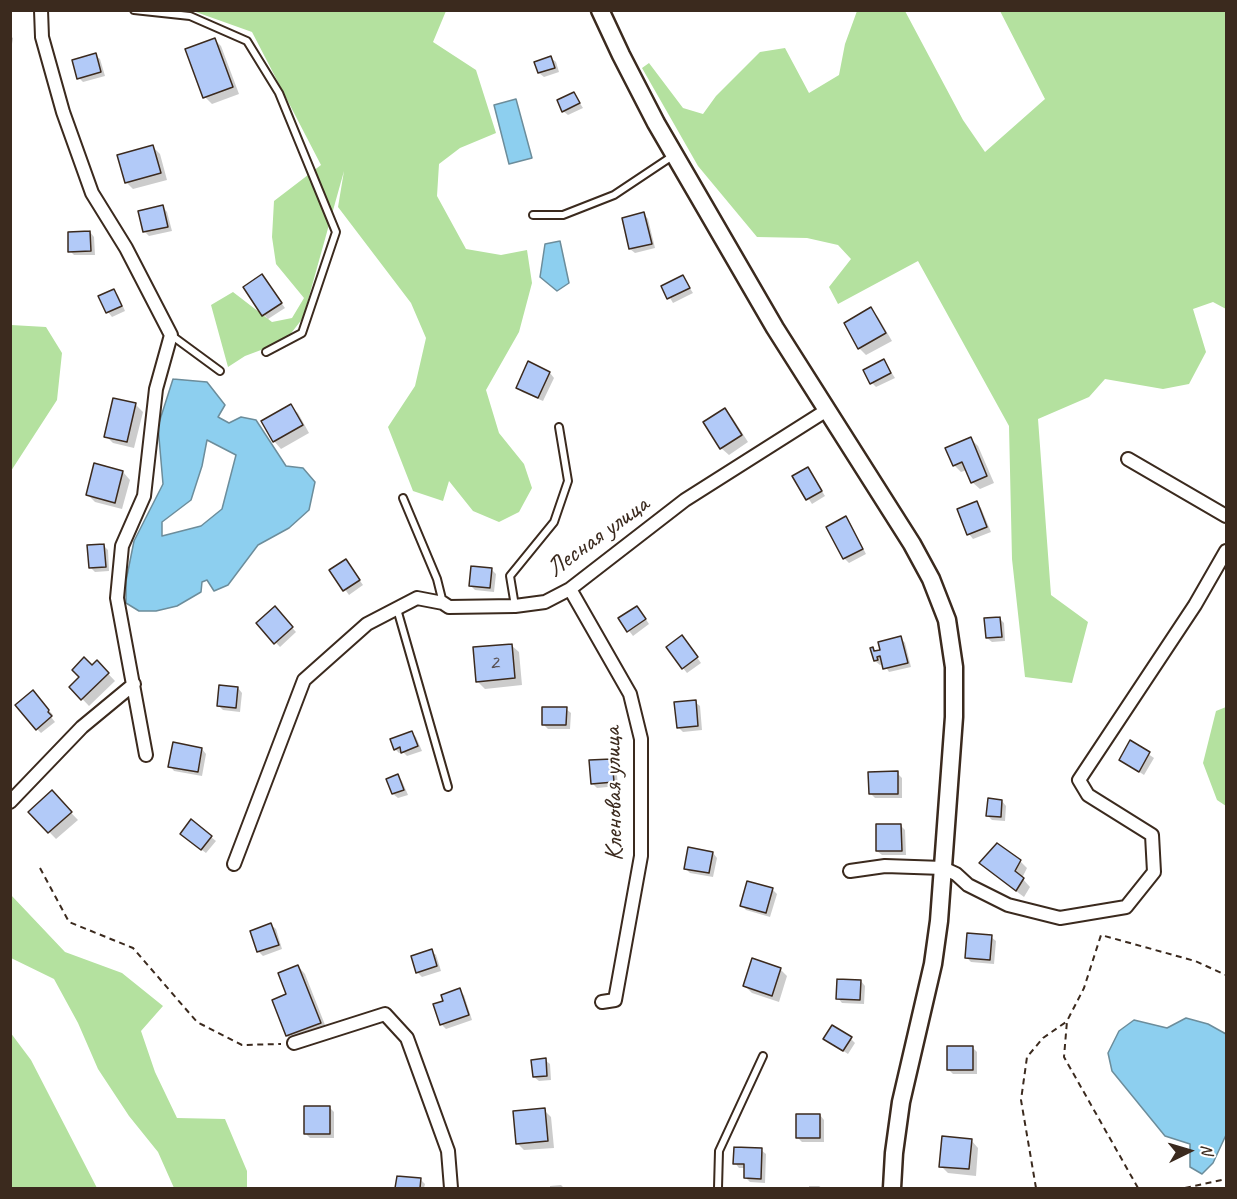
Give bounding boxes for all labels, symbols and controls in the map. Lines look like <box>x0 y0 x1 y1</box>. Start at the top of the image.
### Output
street label: Лесная улица <box>541 489 655 585</box>
house number: 2 <box>489 650 499 676</box>
street label: Кленовая улица <box>597 727 631 861</box>
north arrow <box>1159 1121 1219 1181</box>
text: N <box>1197 1144 1217 1155</box>

